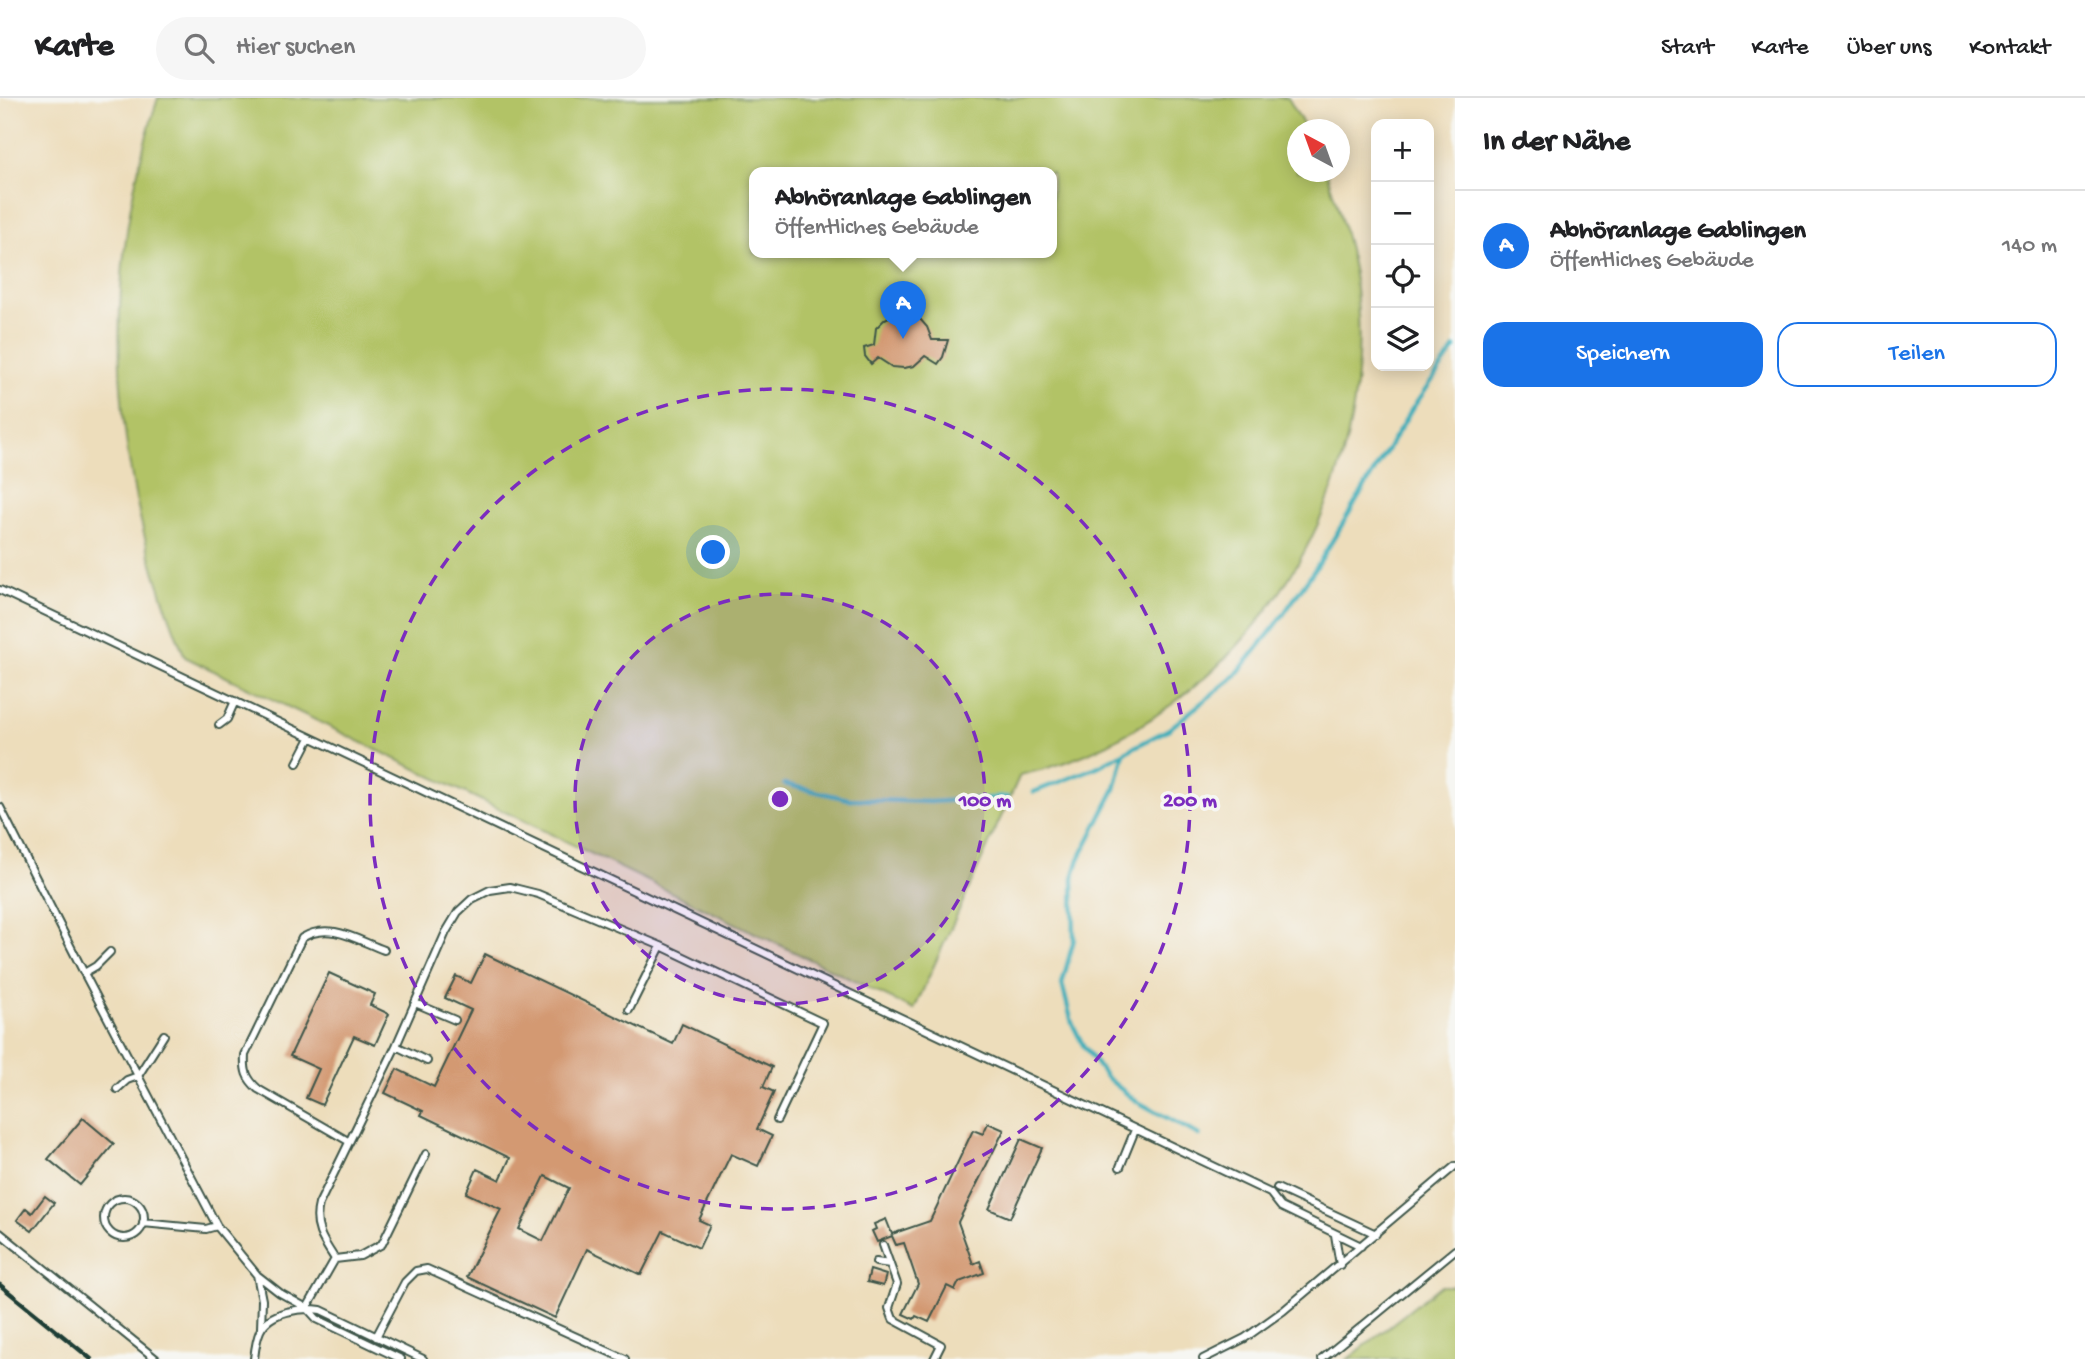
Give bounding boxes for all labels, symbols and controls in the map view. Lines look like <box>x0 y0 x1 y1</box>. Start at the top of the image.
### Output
search box <box>156 17 646 80</box>
text: Karte <box>35 29 114 67</box>
icon: search <box>180 29 218 67</box>
text: Hier suchen <box>236 33 355 64</box>
text: Start <box>1661 34 1713 63</box>
text: Karte <box>1751 34 1809 63</box>
text: Über uns <box>1847 34 1931 63</box>
text: Kontakt <box>1969 34 2050 63</box>
north arrow <box>1287 119 1350 182</box>
map controls <box>1371 119 1434 371</box>
button: + <box>1371 119 1434 182</box>
text: In der Nähe <box>1483 126 1630 161</box>
popup <box>749 167 1057 258</box>
button: − <box>1371 182 1434 245</box>
text: Abhöranlage Gablingen <box>775 184 1031 215</box>
text: Öffentliches Gebäude <box>775 215 979 242</box>
text: Abhöranlage Gablingen <box>1550 217 1806 248</box>
text: A <box>1499 233 1513 260</box>
text: 140 m <box>2002 233 2057 260</box>
button: locate <box>1371 245 1434 308</box>
text: Öffentliches Gebäude <box>1550 248 1754 275</box>
pin: A <box>880 281 926 339</box>
button: layers <box>1371 308 1434 371</box>
button: Speichern <box>1483 322 1763 387</box>
button: Teilen <box>1777 322 2057 387</box>
your location <box>696 535 730 569</box>
centre of rings <box>768 787 792 811</box>
text: 100 m <box>958 790 1011 815</box>
text: 200 m <box>1163 790 1217 815</box>

